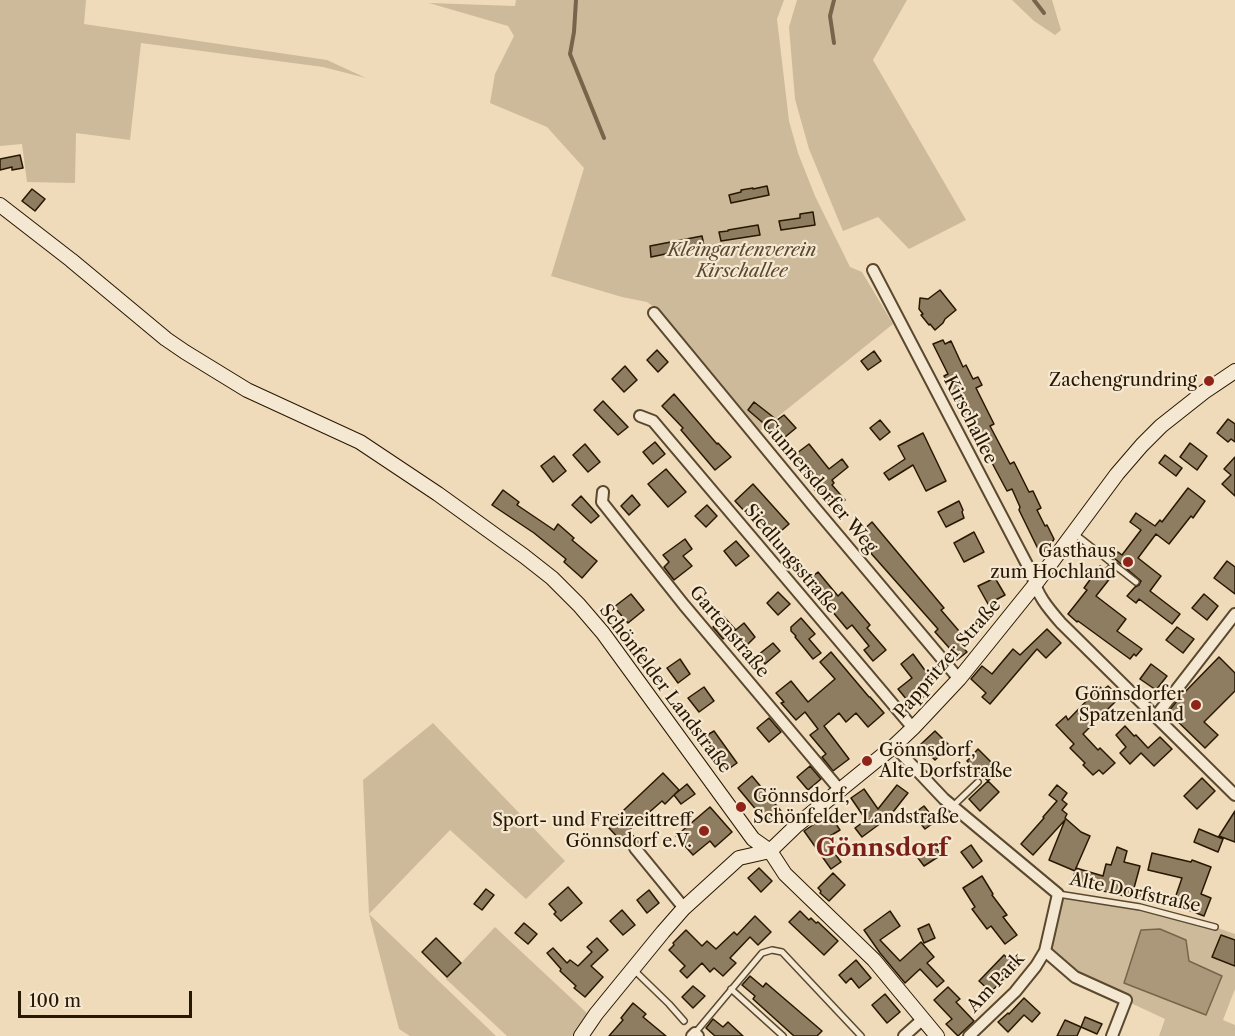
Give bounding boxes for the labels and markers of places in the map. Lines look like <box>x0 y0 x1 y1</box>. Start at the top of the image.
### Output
place label: Zachengrundring <box>1049 370 1197 392</box>
marker: Zachengrundring <box>1202 374 1216 388</box>
place label: Gasthaus zum Hochland <box>990 541 1116 584</box>
marker: Gasthaus zum Hochland <box>1121 555 1135 569</box>
place label: Gönnsdorfer Spatzenland <box>1075 684 1184 726</box>
marker: Gönnsdorfer Spatzenland <box>1189 698 1203 712</box>
place label: Gönnsdorf, Alte Dorfstraße <box>879 740 1012 783</box>
marker: Gönnsdorf, Alte Dorfstraße <box>860 754 874 768</box>
place label: Gönnsdorf, Schönfelder Landstraße <box>753 786 959 828</box>
marker: Gönnsdorf, Schönfelder Landstraße <box>734 800 748 814</box>
place label: Sport- und Freizeittreff Gönnsdorf e.V. <box>492 810 692 852</box>
marker: Sport- und Freizeittreff Gönnsdorf e.V. <box>697 824 711 838</box>

